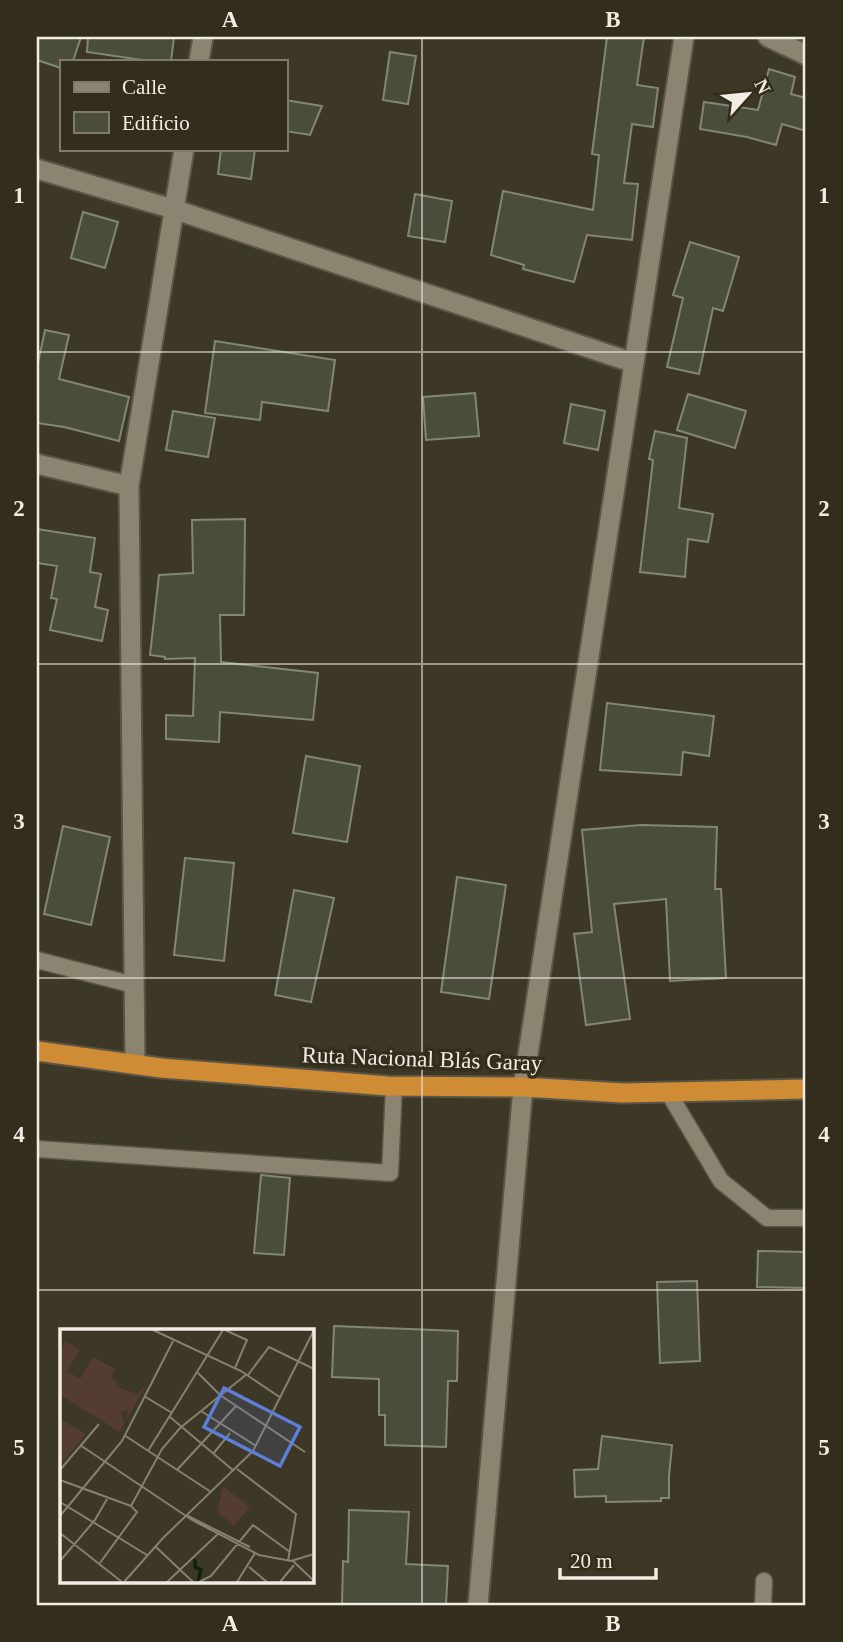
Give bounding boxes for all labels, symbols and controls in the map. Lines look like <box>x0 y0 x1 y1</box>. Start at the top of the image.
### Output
text: A <box>222 7 239 32</box>
text: B <box>605 7 621 32</box>
legend <box>60 60 287 150</box>
north arrow <box>714 60 784 130</box>
text: Calle <box>122 75 166 99</box>
text: N <box>750 76 775 98</box>
text: Edificio <box>122 111 190 135</box>
text: 1 <box>13 183 25 208</box>
text: 1 <box>818 183 830 208</box>
text: 2 <box>13 496 25 521</box>
text: 2 <box>818 496 830 521</box>
text: 3 <box>13 809 25 834</box>
text: 3 <box>818 809 830 834</box>
street label: Ruta Nacional Blás Garay <box>301 1042 543 1076</box>
text: 4 <box>13 1122 25 1147</box>
text: 4 <box>818 1122 830 1147</box>
inset map <box>60 1329 313 1582</box>
text: 5 <box>13 1435 25 1460</box>
text: 5 <box>818 1435 830 1460</box>
scale bar <box>560 1537 656 1581</box>
text: 20 m <box>570 1549 613 1573</box>
text: A <box>222 1611 239 1636</box>
text: B <box>605 1611 621 1636</box>

